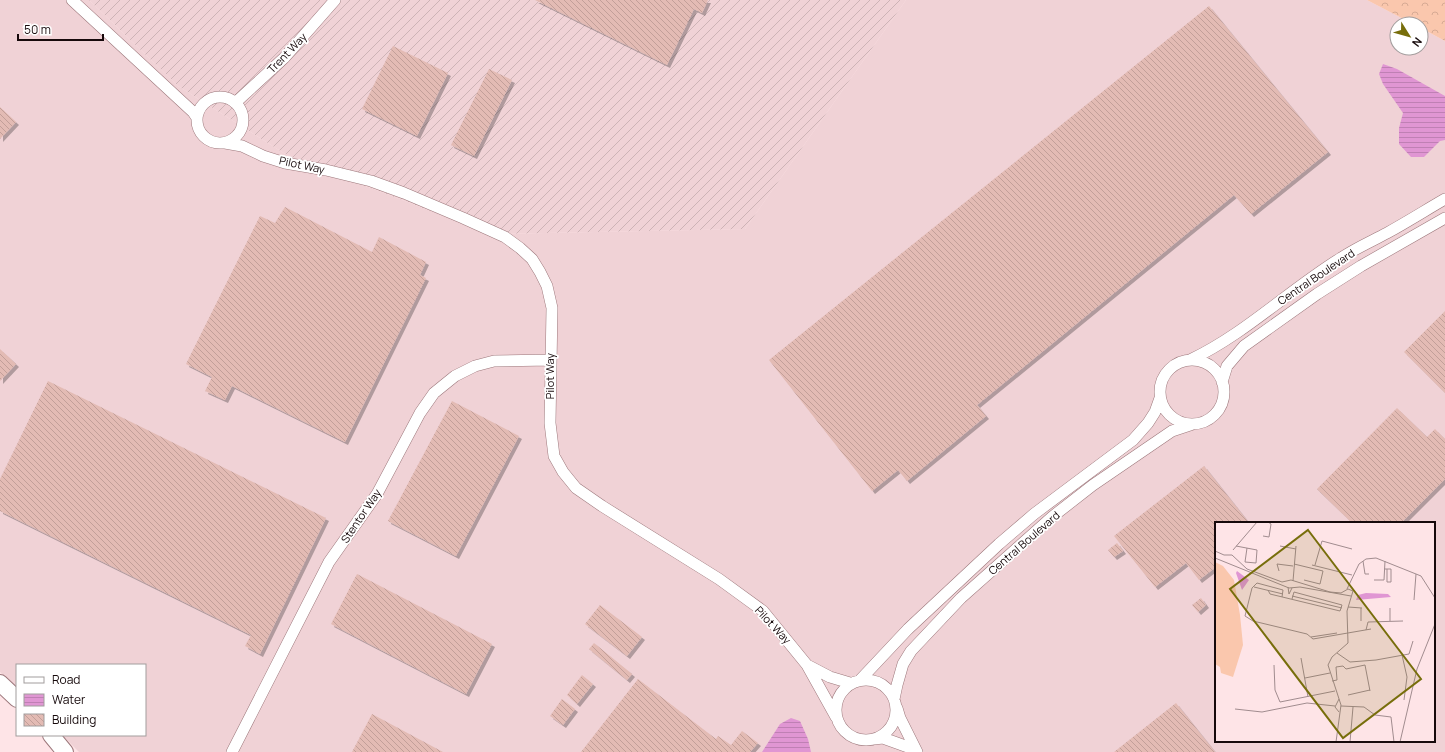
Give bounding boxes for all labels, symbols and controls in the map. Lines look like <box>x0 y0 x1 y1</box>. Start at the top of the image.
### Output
scale bar <box>18 16 103 42</box>
north arrow <box>1389 16 1429 56</box>
text: 50 m <box>24 21 51 38</box>
street label: Trent Way <box>264 29 310 76</box>
text: N <box>1409 35 1426 50</box>
street label: Pilot Way <box>278 152 326 177</box>
street label: Central Boulevard <box>1274 245 1357 308</box>
street label: Pilot Way <box>542 353 557 399</box>
street label: Stentor Way <box>337 486 384 546</box>
street label: Central Boulevard <box>985 507 1063 578</box>
inset map <box>1215 522 1435 742</box>
street label: Pilot Way <box>752 603 795 647</box>
legend <box>16 664 146 736</box>
text: Road <box>52 671 80 688</box>
text: Water <box>52 691 86 708</box>
text: Building <box>52 711 96 728</box>

